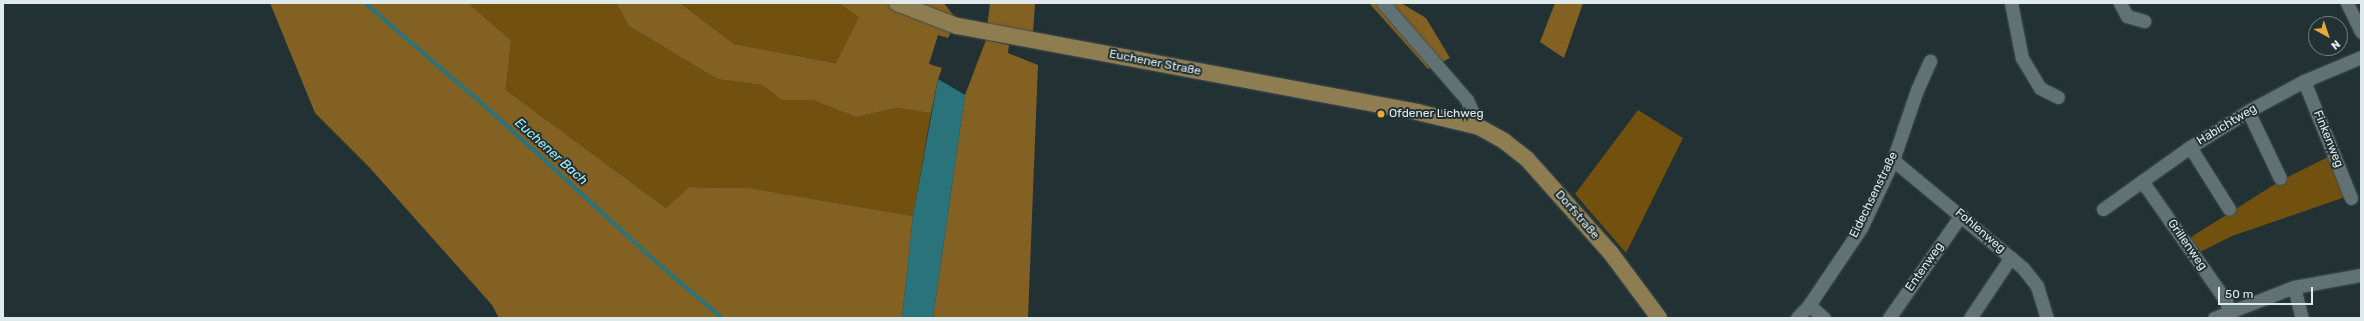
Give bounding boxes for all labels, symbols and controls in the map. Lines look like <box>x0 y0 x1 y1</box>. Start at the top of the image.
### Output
north arrow <box>2308 16 2348 56</box>
text: N <box>2328 37 2343 52</box>
street label: Euchener Straße <box>1108 47 1202 79</box>
street label: Habichtweg <box>2195 102 2259 148</box>
place label: Ofdener Lichweg <box>1389 107 1484 121</box>
street label: Finkenweg <box>2310 108 2346 170</box>
marker: Ofdener Lichweg <box>1376 109 1386 119</box>
water label: Euchener Bach <box>511 115 591 189</box>
street label: Eidechsenstraße <box>1847 150 1901 240</box>
street label: Dorfstraße <box>1552 188 1602 242</box>
street label: Fohlenweg <box>1952 206 2008 256</box>
street label: Grillenweg <box>2164 217 2210 273</box>
street label: Entenweg <box>1903 240 1947 294</box>
scale bar <box>2220 279 2315 305</box>
text: 50 m <box>2225 287 2253 301</box>

